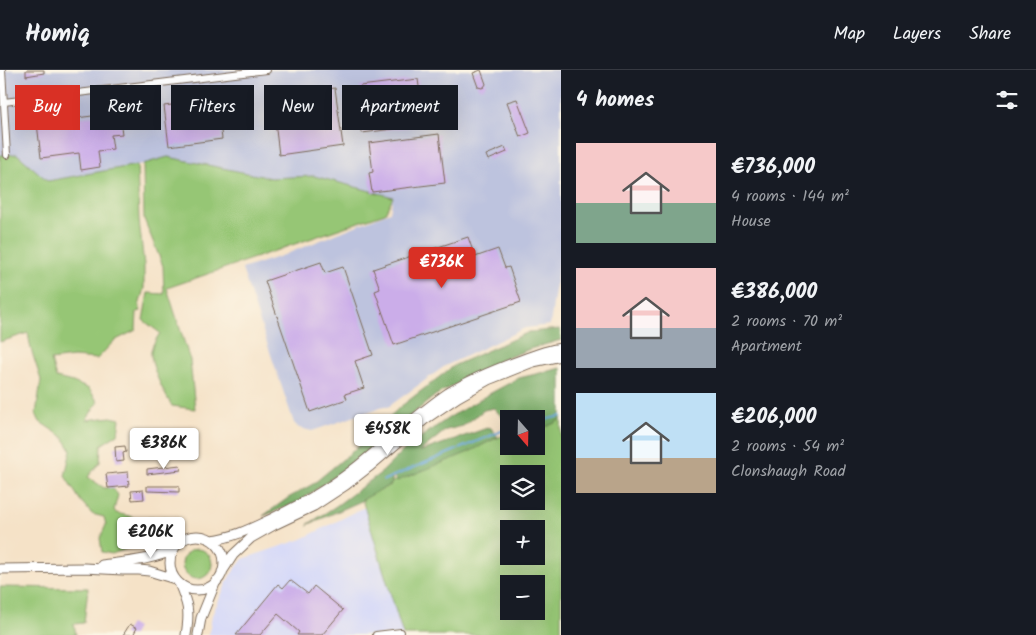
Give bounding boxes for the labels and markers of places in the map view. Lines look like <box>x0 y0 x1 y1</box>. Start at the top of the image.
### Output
pin: €736K <box>407 246 477 289</box>
pin: €458K <box>353 414 423 456</box>
pin: €386K <box>129 428 199 470</box>
pin: €206K <box>116 516 186 559</box>

